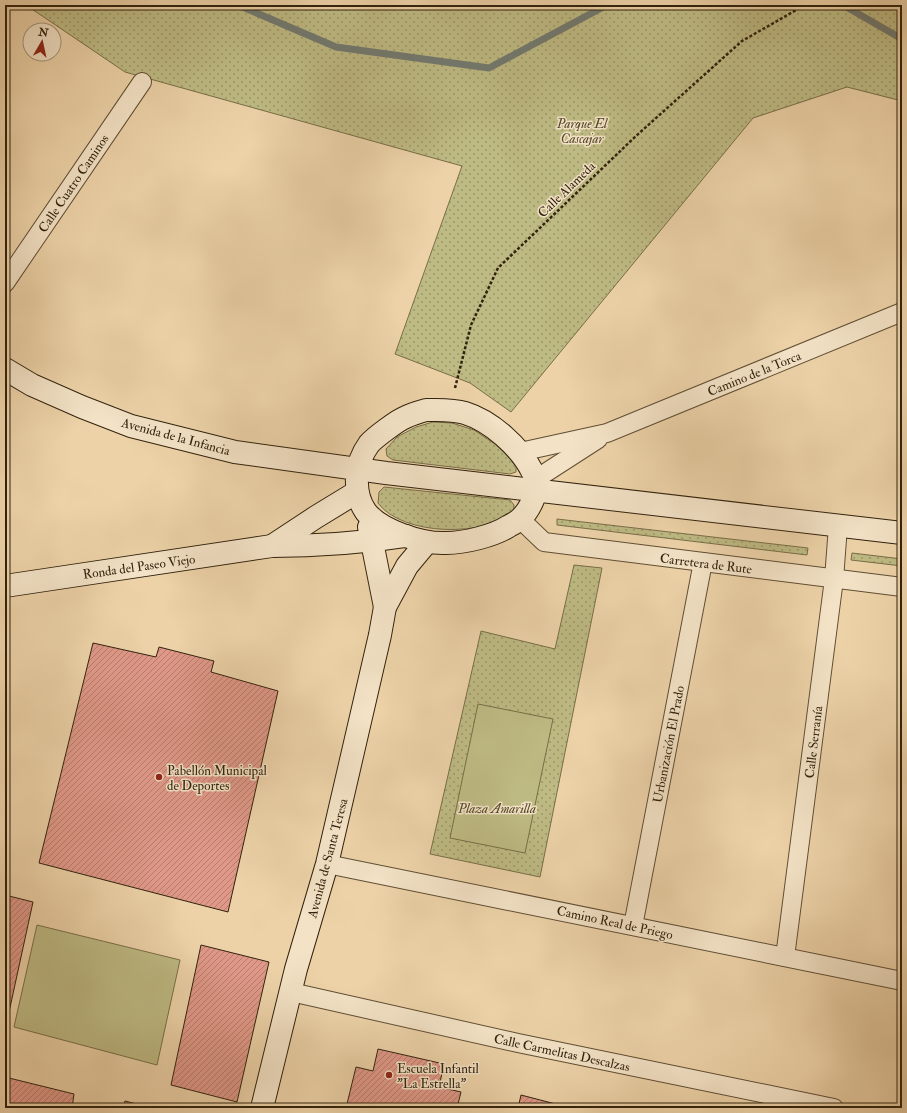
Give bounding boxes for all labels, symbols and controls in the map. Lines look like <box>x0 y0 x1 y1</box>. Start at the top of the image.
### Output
north arrow <box>22 22 62 62</box>
text: N <box>37 25 50 40</box>
park label: Parque El Cascajar <box>556 116 608 147</box>
street label: Calle Cuatro Caminos <box>35 131 113 236</box>
street label: Calle Alameda <box>535 158 599 221</box>
street label: Camino de la Torca <box>705 348 804 400</box>
street label: Avenida de la Infancia <box>119 415 232 459</box>
street label: Carretera de Rute <box>659 550 753 578</box>
street label: Ronda del Paseo Viejo <box>82 551 196 583</box>
street label: Urbanización El Prado <box>650 684 688 804</box>
street label: Calle Serranía <box>802 704 826 779</box>
place label: Pabellón Municipal de Deportes <box>167 763 268 795</box>
marker: Pabellón Municipal de Deportes <box>154 772 164 782</box>
street label: Avenida de Santa Teresa <box>304 796 352 921</box>
park label: Plaza Amarilla <box>457 801 536 817</box>
street label: Camino Real de Priego <box>555 903 674 943</box>
street label: Calle Carmelitas Descalzas <box>492 1031 632 1075</box>
place label: Escuela Infantil "La Estrella" <box>397 1061 479 1092</box>
marker: Escuela Infantil "La Estrella" <box>384 1070 394 1080</box>

